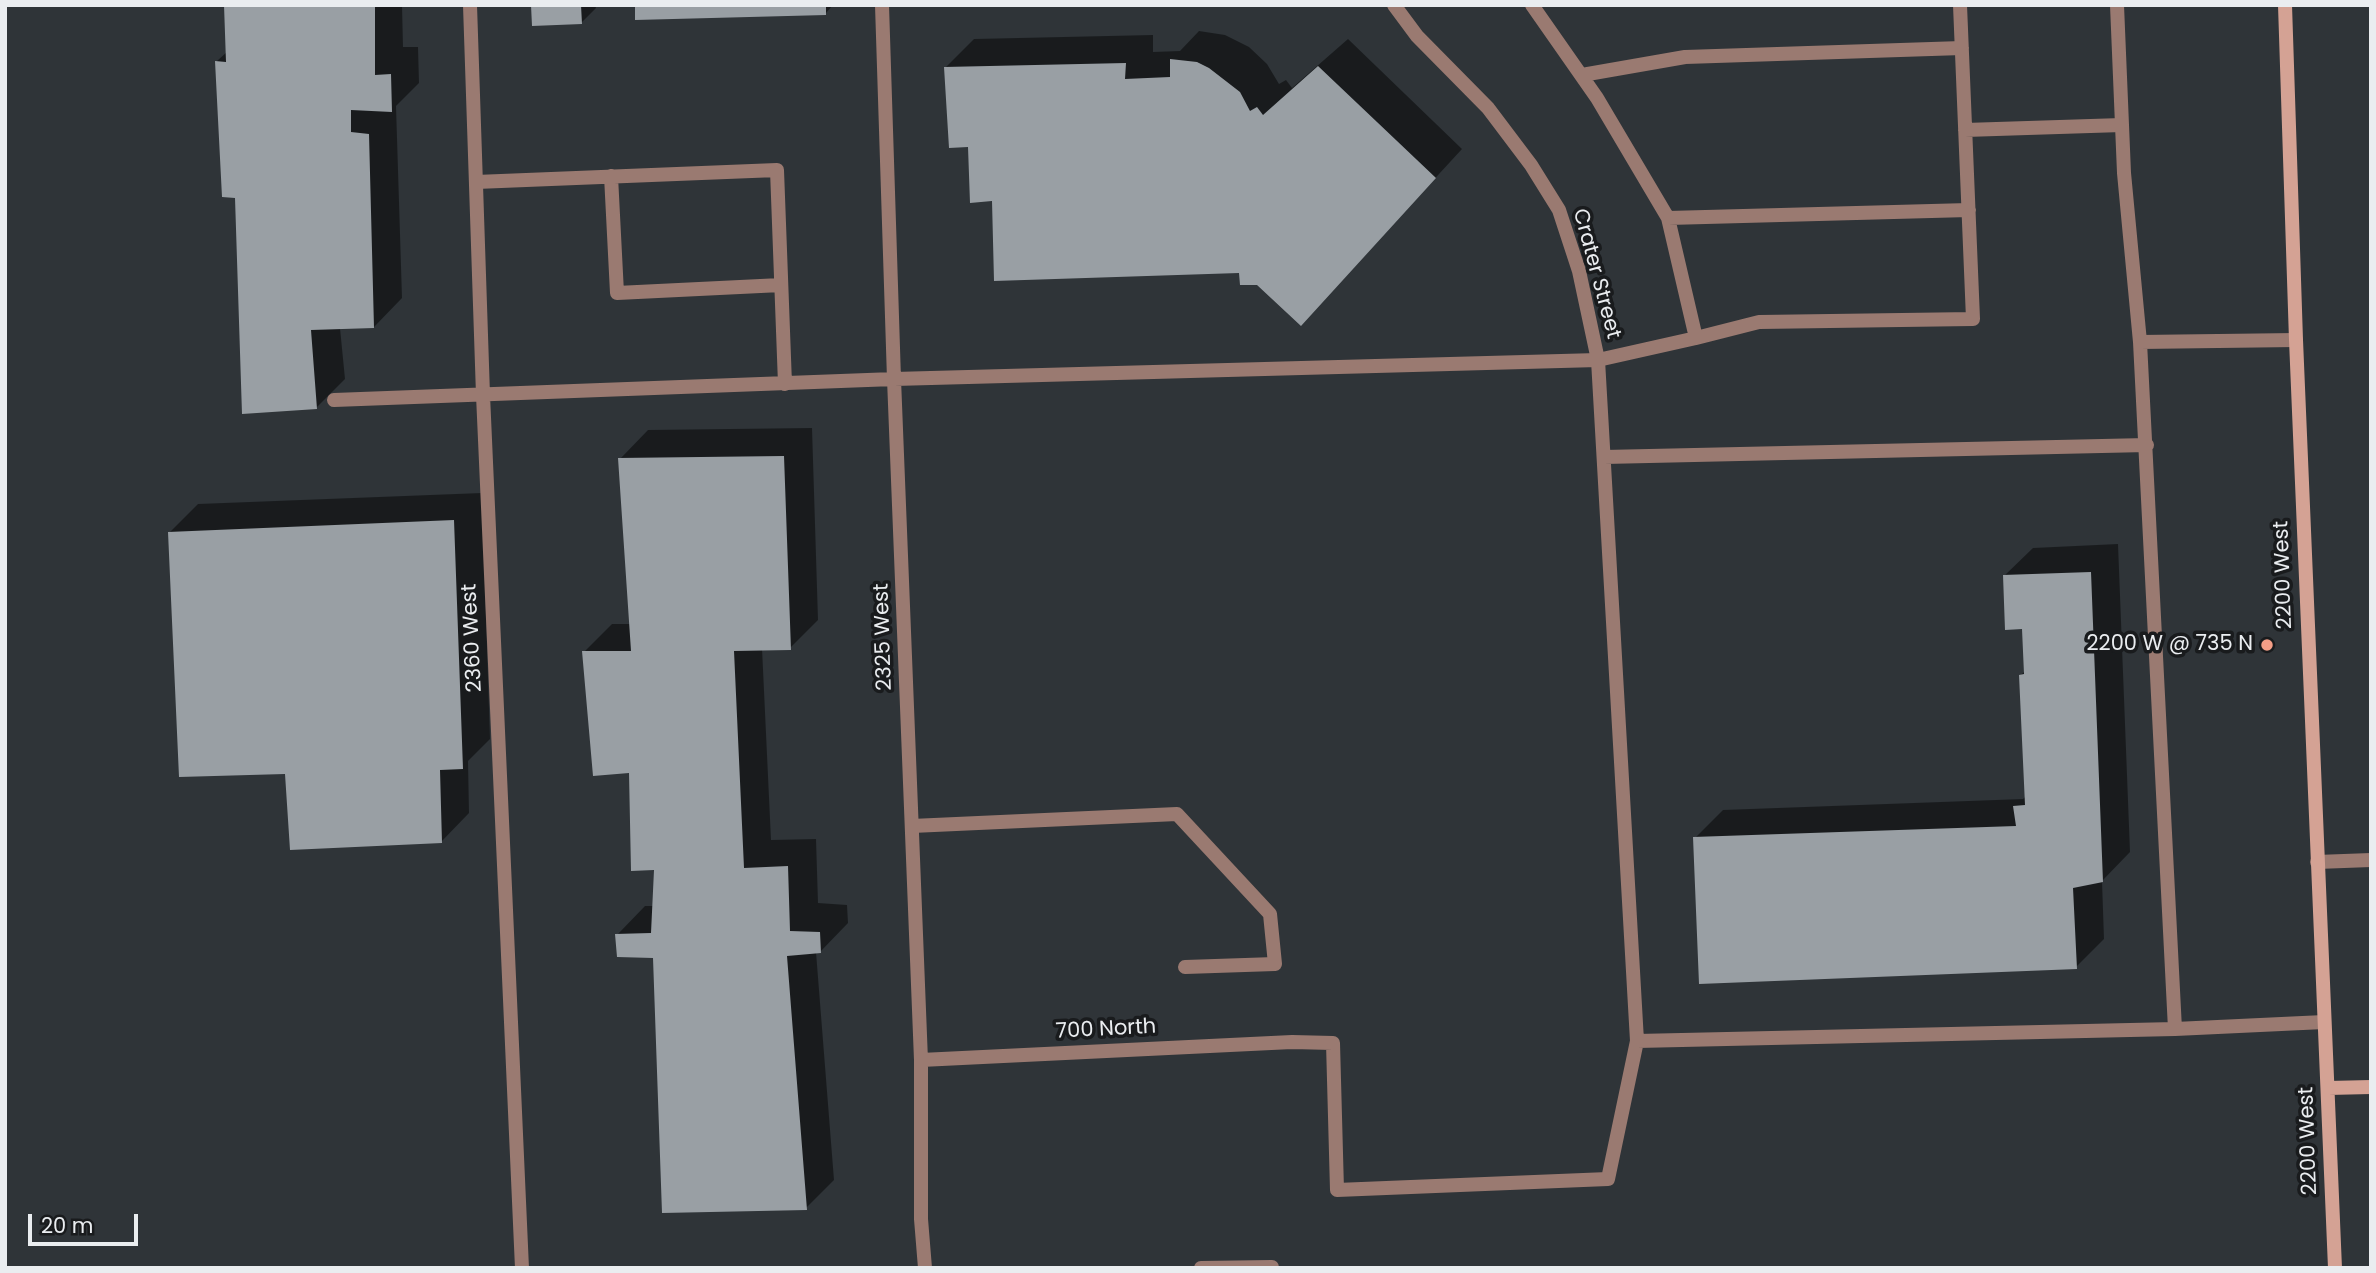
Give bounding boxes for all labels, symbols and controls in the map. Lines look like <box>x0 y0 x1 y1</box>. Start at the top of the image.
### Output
street label: Crater Street <box>1567 206 1625 342</box>
street label: 2200 West <box>2270 520 2298 630</box>
street label: 2360 West <box>458 583 488 693</box>
street label: 2325 West <box>870 583 898 691</box>
place label: 2200 W @ 735 N <box>2086 632 2253 658</box>
marker: 2200 W @ 735 N <box>2259 637 2275 653</box>
street label: 700 North <box>1055 1015 1157 1045</box>
street label: 2200 West <box>2295 1086 2323 1196</box>
scale bar <box>32 1200 142 1244</box>
text: 20 m <box>41 1211 94 1240</box>

